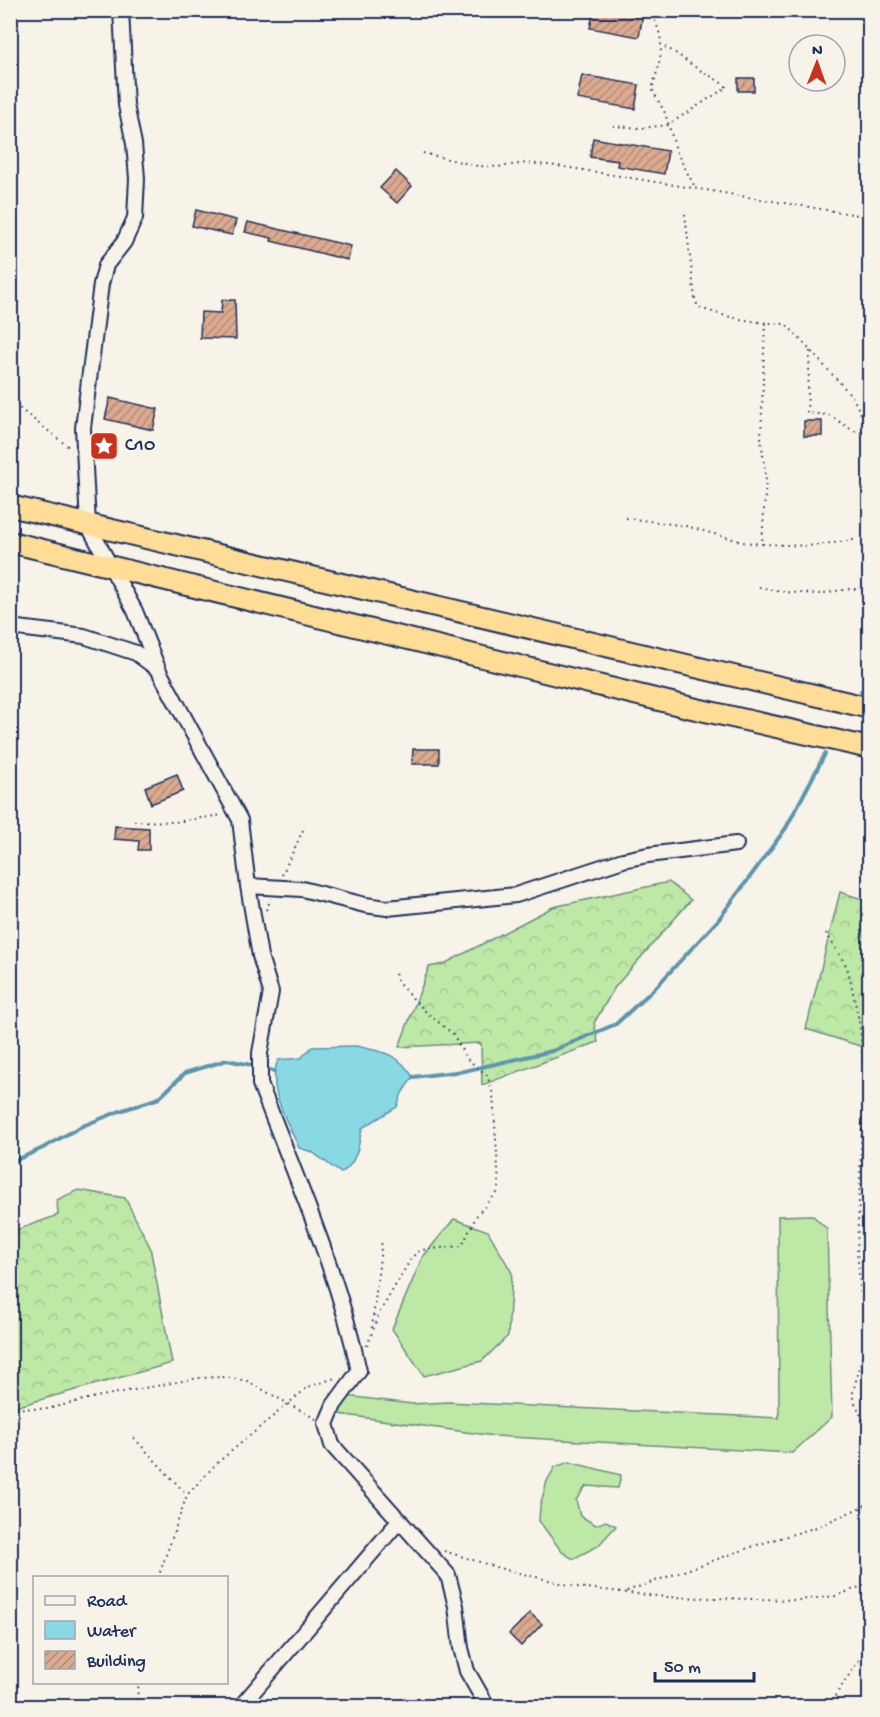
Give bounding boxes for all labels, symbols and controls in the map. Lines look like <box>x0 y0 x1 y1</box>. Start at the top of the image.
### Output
north arrow <box>787 33 847 93</box>
text: N <box>812 42 823 61</box>
place icon: C10 <box>88 430 120 462</box>
place label: C10 <box>125 435 155 458</box>
legend <box>33 1576 228 1684</box>
text: Road <box>87 1592 128 1613</box>
text: Water <box>87 1622 137 1643</box>
scale bar <box>655 1645 754 1683</box>
text: Building <box>86 1652 146 1673</box>
text: 50 m <box>664 1658 701 1679</box>

